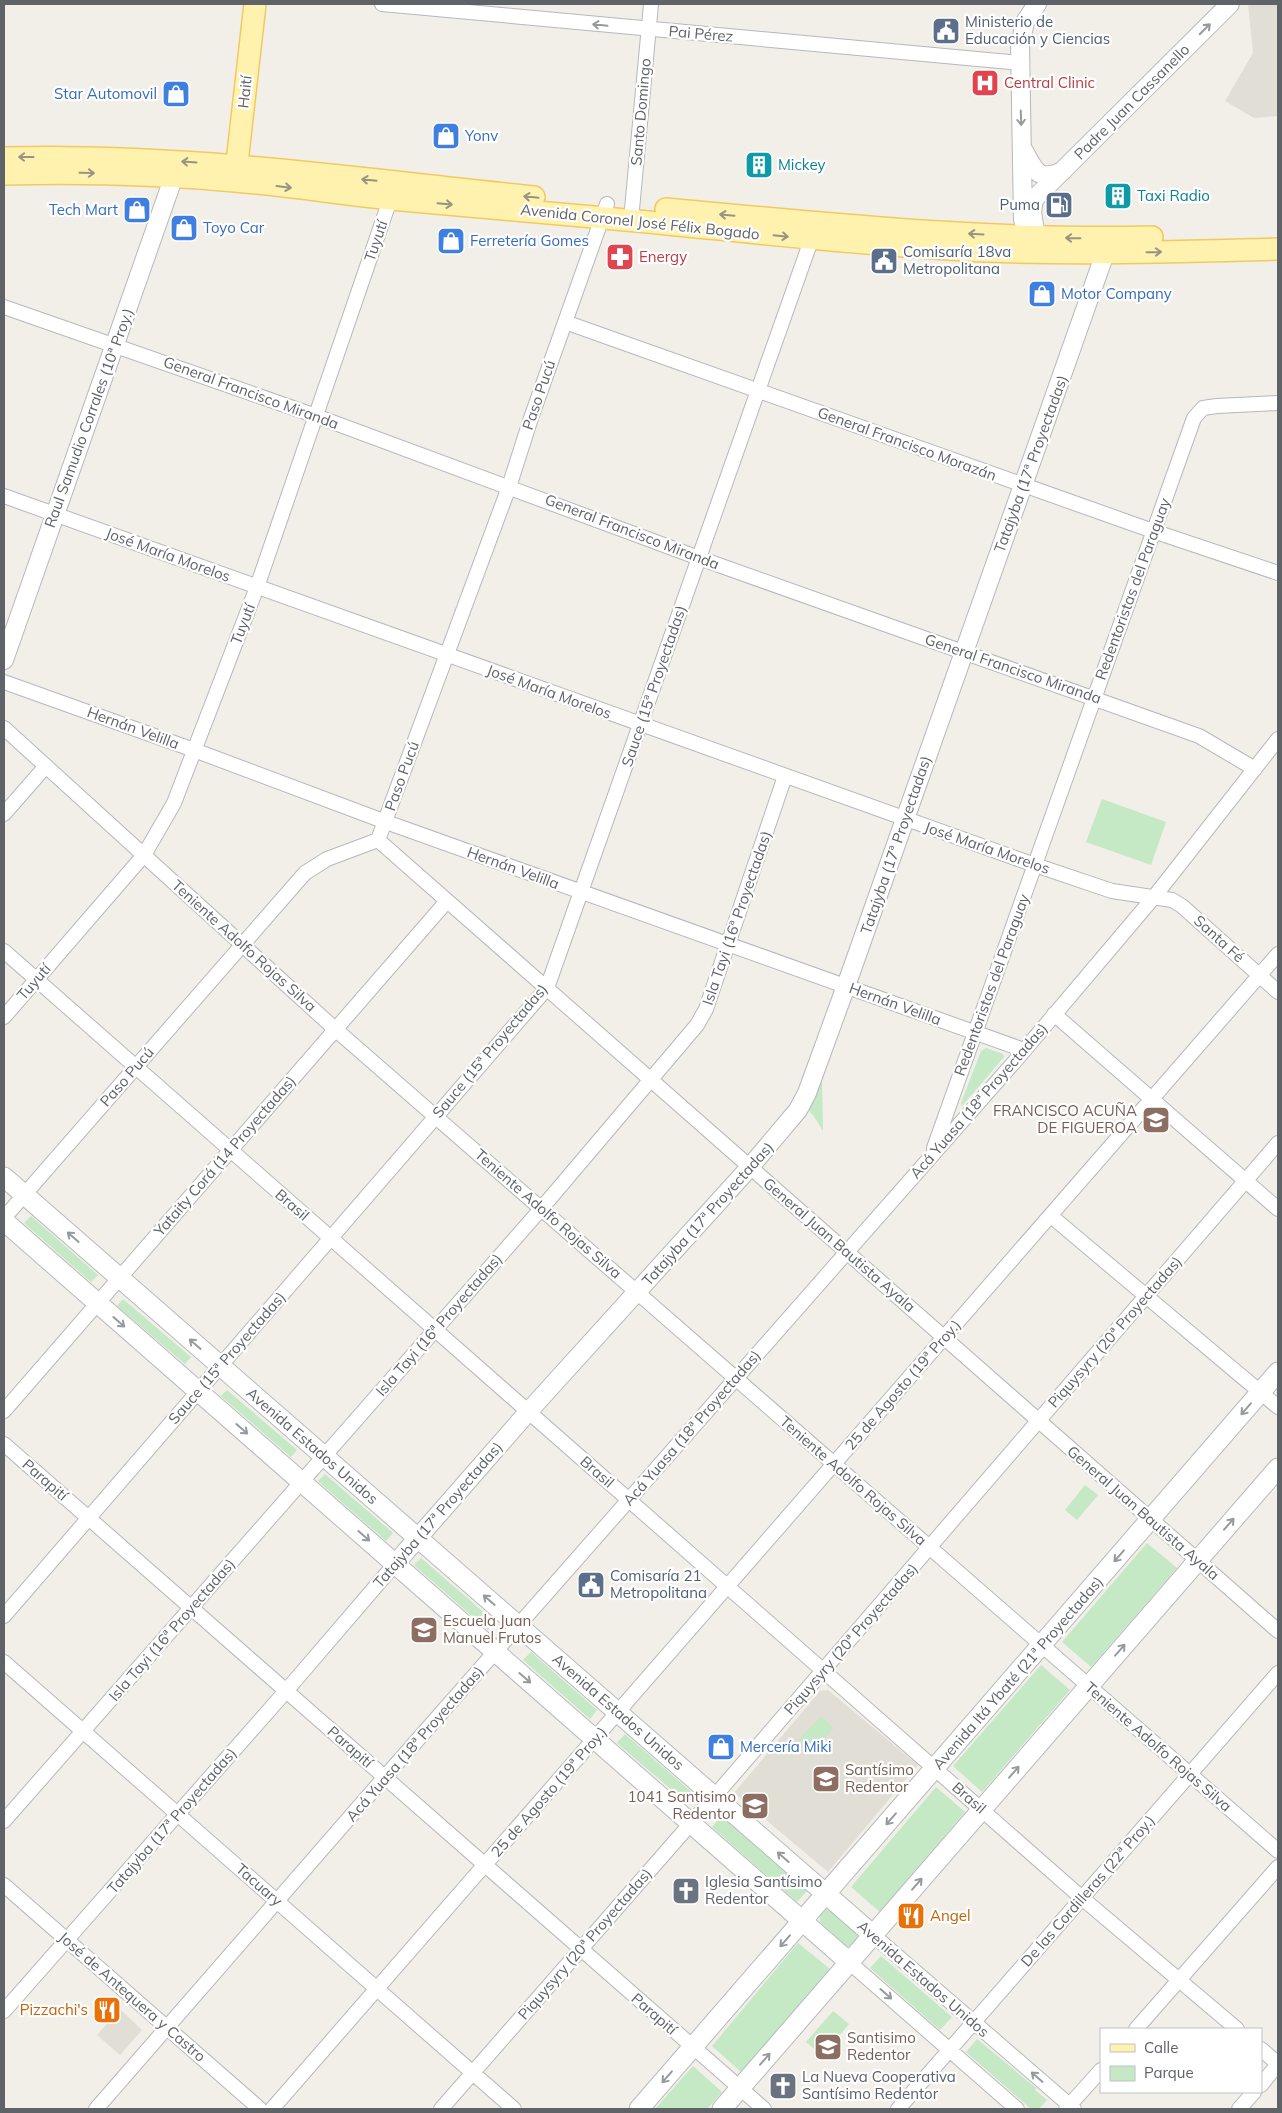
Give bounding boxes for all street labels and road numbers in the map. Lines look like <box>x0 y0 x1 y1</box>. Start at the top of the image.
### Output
street label: Pai Pérez <box>668 21 734 46</box>
street label: Padre Juan Cassanello <box>1070 40 1193 163</box>
street label: Santo Domingo <box>626 57 655 166</box>
street label: Haití <box>233 73 256 109</box>
street label: Avenida Coronel José Félix Bogado <box>520 199 761 244</box>
street label: Tuyutí <box>360 217 392 264</box>
street label: Raul Samudio Corrales (10ª Proy.) <box>40 305 137 530</box>
street label: General Francisco Miranda <box>161 352 341 433</box>
street label: Paso Pucú <box>518 357 559 432</box>
street label: Tatajyba (17ª Proyectadas) <box>990 372 1072 555</box>
street label: General Francisco Morazán <box>815 402 999 485</box>
street label: General Francisco Miranda <box>542 489 722 574</box>
street label: Redentoristas del Paraguay <box>1091 495 1174 682</box>
street label: José María Morelos <box>103 523 233 586</box>
street label: Tuyutí <box>226 599 259 647</box>
street label: Sauce (15ª Proyectadas) <box>617 603 690 769</box>
street label: General Francisco Miranda <box>923 629 1104 708</box>
street label: José María Morelos <box>484 660 614 723</box>
street label: Hernán Velilla <box>85 702 182 753</box>
street label: Paso Pucú <box>380 738 423 813</box>
street label: Tatajyba (17ª Proyectadas) <box>856 753 935 937</box>
street label: José María Morelos <box>922 817 1052 878</box>
street label: Isla Tayi (16ª Proyectadas) <box>698 828 775 1007</box>
street label: Hernán Velilla <box>465 842 562 893</box>
street label: Teniente Adolfo Rojas Silva <box>168 876 321 1016</box>
street label: Redentoristas del Paraguay <box>950 891 1033 1078</box>
street label: Santa Fé <box>1190 911 1249 966</box>
street label: Tuyutí <box>13 958 56 1004</box>
street label: Hernán Velilla <box>847 978 944 1029</box>
street label: Sauce (15ª Proyectadas) <box>428 980 551 1122</box>
street label: Acá Yuasa (18ª Proyectadas) <box>906 1019 1051 1182</box>
street label: Paso Pucú <box>96 1043 158 1110</box>
street label: Yataity Corá (14 Proyectadas) <box>149 1071 300 1241</box>
street label: Tatajyba (17ª Proyectadas) <box>638 1138 777 1290</box>
street label: Teniente Adolfo Rojas Silva <box>471 1145 626 1282</box>
street label: General Juan Bautista Ayala <box>759 1173 919 1316</box>
street label: Brasil <box>271 1185 313 1225</box>
street label: Isla Tayi (16ª Proyectadas) <box>371 1249 506 1400</box>
street label: Piquysyry (20ª Proyectadas) <box>1044 1252 1186 1411</box>
street label: Sauce (15ª Proyectadas) <box>164 1288 289 1428</box>
street label: 25 de Agosto (19ª Proy.) <box>841 1315 965 1454</box>
street label: Acá Yuasa (18ª Proyectadas) <box>619 1346 764 1509</box>
street label: Avenida Estados Unidos <box>243 1383 382 1508</box>
street label: Teniente Adolfo Rojas Silva <box>776 1412 931 1549</box>
street label: Tatajyba (17ª Proyectadas) <box>369 1438 506 1592</box>
street label: General Juan Bautista Ayala <box>1063 1441 1223 1584</box>
street label: Brasil <box>576 1452 618 1492</box>
street label: Parapití <box>19 1455 73 1505</box>
street label: Isla Tayi (16ª Proyectadas) <box>104 1554 239 1705</box>
street label: Piquysyry (20ª Proyectadas) <box>780 1559 922 1718</box>
street label: Avenida Itá Ybaté (21ª Proyectadas) <box>928 1572 1107 1773</box>
street label: Avenida Estados Unidos <box>549 1649 688 1774</box>
street label: Acá Yuasa (18ª Proyectadas) <box>342 1662 487 1825</box>
street label: Teniente Adolfo Rojas Silva <box>1081 1678 1236 1815</box>
street label: Parapití <box>324 1722 378 1772</box>
street label: 25 de Agosto (19ª Proy.) <box>487 1722 611 1861</box>
street label: Tatajyba (17ª Proyectadas) <box>103 1744 240 1898</box>
street label: Brasil <box>948 1778 990 1818</box>
street label: De las Cordilleras (22ª Proy.) <box>1017 1811 1159 1970</box>
street label: Tacuary <box>232 1859 287 1910</box>
street label: Piquysyry (20ª Proyectadas) <box>514 1864 656 2023</box>
street label: Avenida Estados Unidos <box>854 1916 993 2041</box>
street label: José de Antequera y Castro <box>55 1928 210 2066</box>
street label: Parapití <box>628 1989 682 2039</box>

